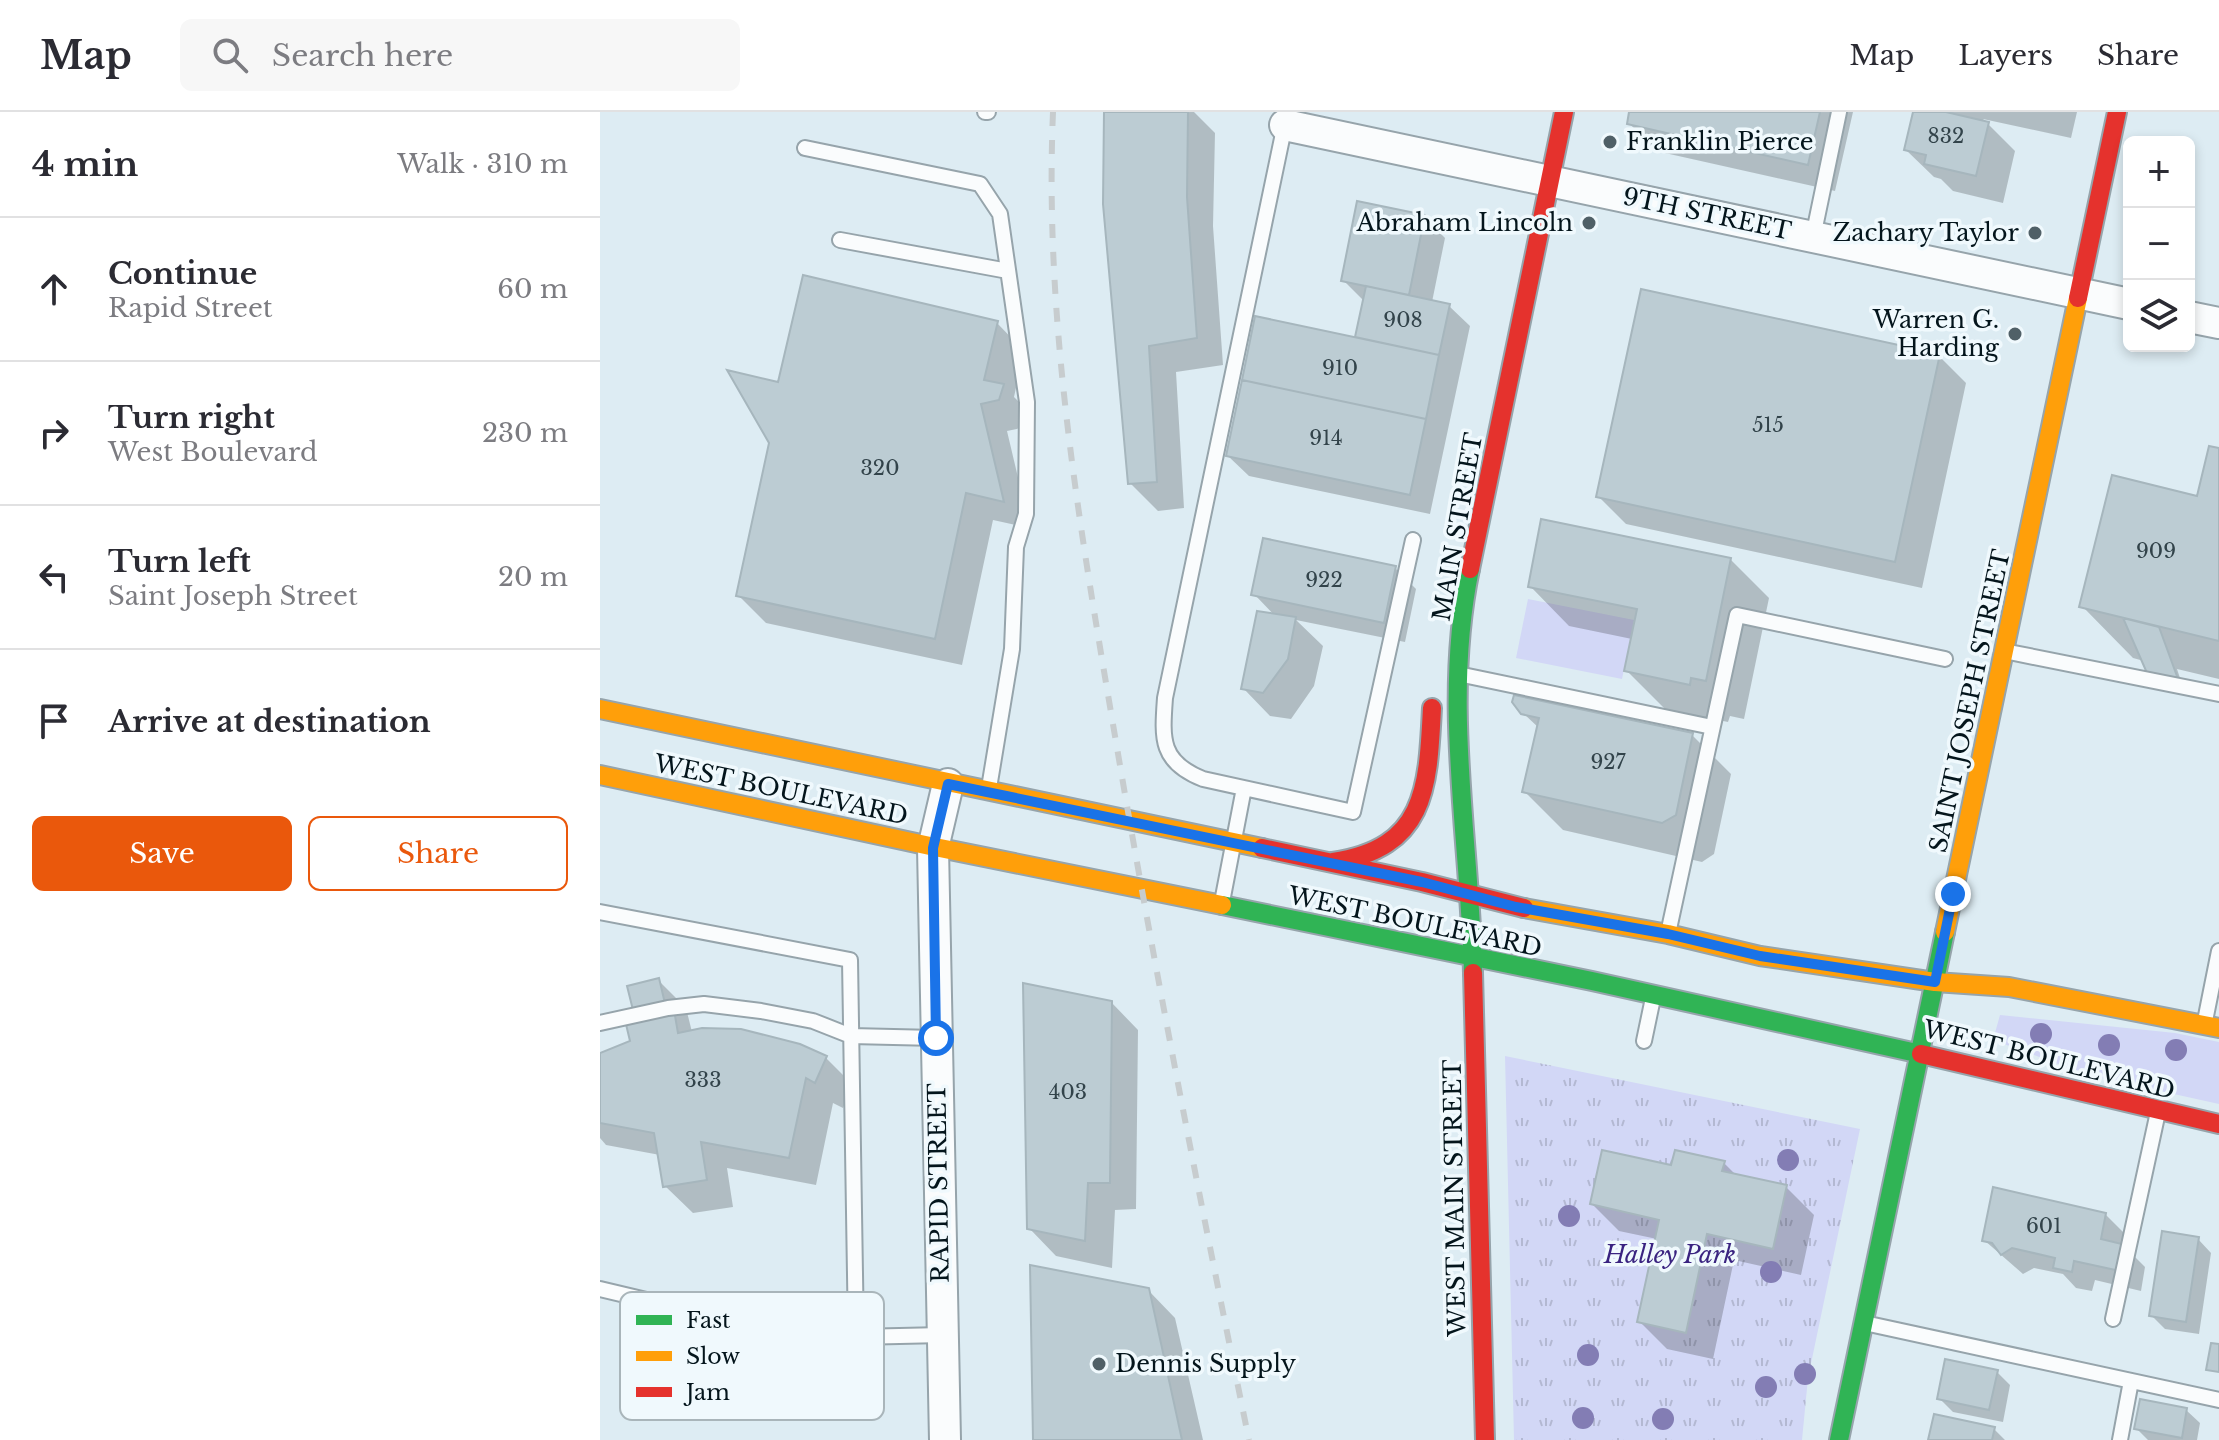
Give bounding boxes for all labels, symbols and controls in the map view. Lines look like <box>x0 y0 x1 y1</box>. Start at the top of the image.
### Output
search box <box>180 19 740 91</box>
text: Map <box>40 32 132 79</box>
icon: search <box>208 33 252 77</box>
text: Search here <box>272 37 453 74</box>
text: Map <box>1849 38 1914 73</box>
text: Layers <box>1958 38 2053 73</box>
text: Share <box>2097 38 2179 73</box>
house number: 832 <box>1928 124 1964 148</box>
place label: Franklin Pierce <box>1626 127 1814 156</box>
marker: Franklin Pierce <box>1601 133 1619 151</box>
map controls <box>2123 136 2195 352</box>
button: + <box>2123 136 2195 208</box>
text: 4 min <box>32 143 138 185</box>
text: Walk · 310 m <box>397 148 568 180</box>
street label: 9TH STREET <box>1620 182 1794 246</box>
place label: Abraham Lincoln <box>1356 208 1573 237</box>
button: − <box>2123 208 2195 280</box>
marker: Abraham Lincoln <box>1580 214 1598 232</box>
place label: Zachary Taylor <box>1833 218 2020 247</box>
marker: Zachary Taylor <box>2026 224 2044 242</box>
text: Continue <box>108 255 257 292</box>
icon: ahead <box>32 267 76 311</box>
text: 60 m <box>497 273 568 305</box>
button: layers <box>2123 280 2195 352</box>
text: Rapid Street <box>108 292 273 324</box>
place label: Warren G. Harding <box>1872 305 2000 362</box>
house number: 908 <box>1383 308 1423 332</box>
marker: Warren G. Harding <box>2006 325 2024 343</box>
house number: 910 <box>1322 356 1358 380</box>
text: Turn right <box>108 399 275 436</box>
icon: right <box>32 411 76 455</box>
house number: 515 <box>1752 413 1784 437</box>
text: 230 m <box>482 417 568 449</box>
house number: 914 <box>1309 426 1343 450</box>
street label: MAIN STREET <box>1427 430 1488 623</box>
text: West Boulevard <box>108 436 318 468</box>
house number: 320 <box>861 456 899 480</box>
house number: 909 <box>2136 539 2176 563</box>
text: Turn left <box>108 543 251 580</box>
street label: SAINT JOSEPH STREET <box>1923 547 2016 855</box>
icon: left <box>32 555 76 599</box>
text: 20 m <box>498 561 568 593</box>
house number: 922 <box>1305 568 1343 592</box>
text: Saint Joseph Street <box>108 580 358 612</box>
icon: arrive <box>32 699 76 743</box>
text: Arrive at destination <box>108 703 431 740</box>
street label: WEST BOULEVARD <box>651 748 910 831</box>
house number: 927 <box>1590 750 1627 774</box>
button: Save <box>32 816 292 891</box>
button: Share <box>308 816 568 891</box>
route end <box>1935 876 1971 912</box>
street label: WEST BOULEVARD <box>1285 880 1544 963</box>
street label: WEST BOULEVARD <box>1919 1014 2178 1105</box>
route start <box>918 1020 954 1056</box>
street label: WEST MAIN STREET <box>1438 1059 1471 1338</box>
house number: 333 <box>685 1068 721 1092</box>
house number: 403 <box>1049 1080 1087 1104</box>
street label: RAPID STREET <box>922 1083 955 1283</box>
house number: 601 <box>2026 1214 2062 1238</box>
park label: Halley Park <box>1603 1240 1736 1269</box>
legend <box>620 1292 884 1420</box>
text: Fast <box>686 1307 731 1334</box>
text: Slow <box>686 1343 740 1370</box>
place label: Dennis Supply <box>1115 1349 1297 1378</box>
marker: Dennis Supply <box>1090 1355 1108 1373</box>
text: Jam <box>683 1379 730 1406</box>

